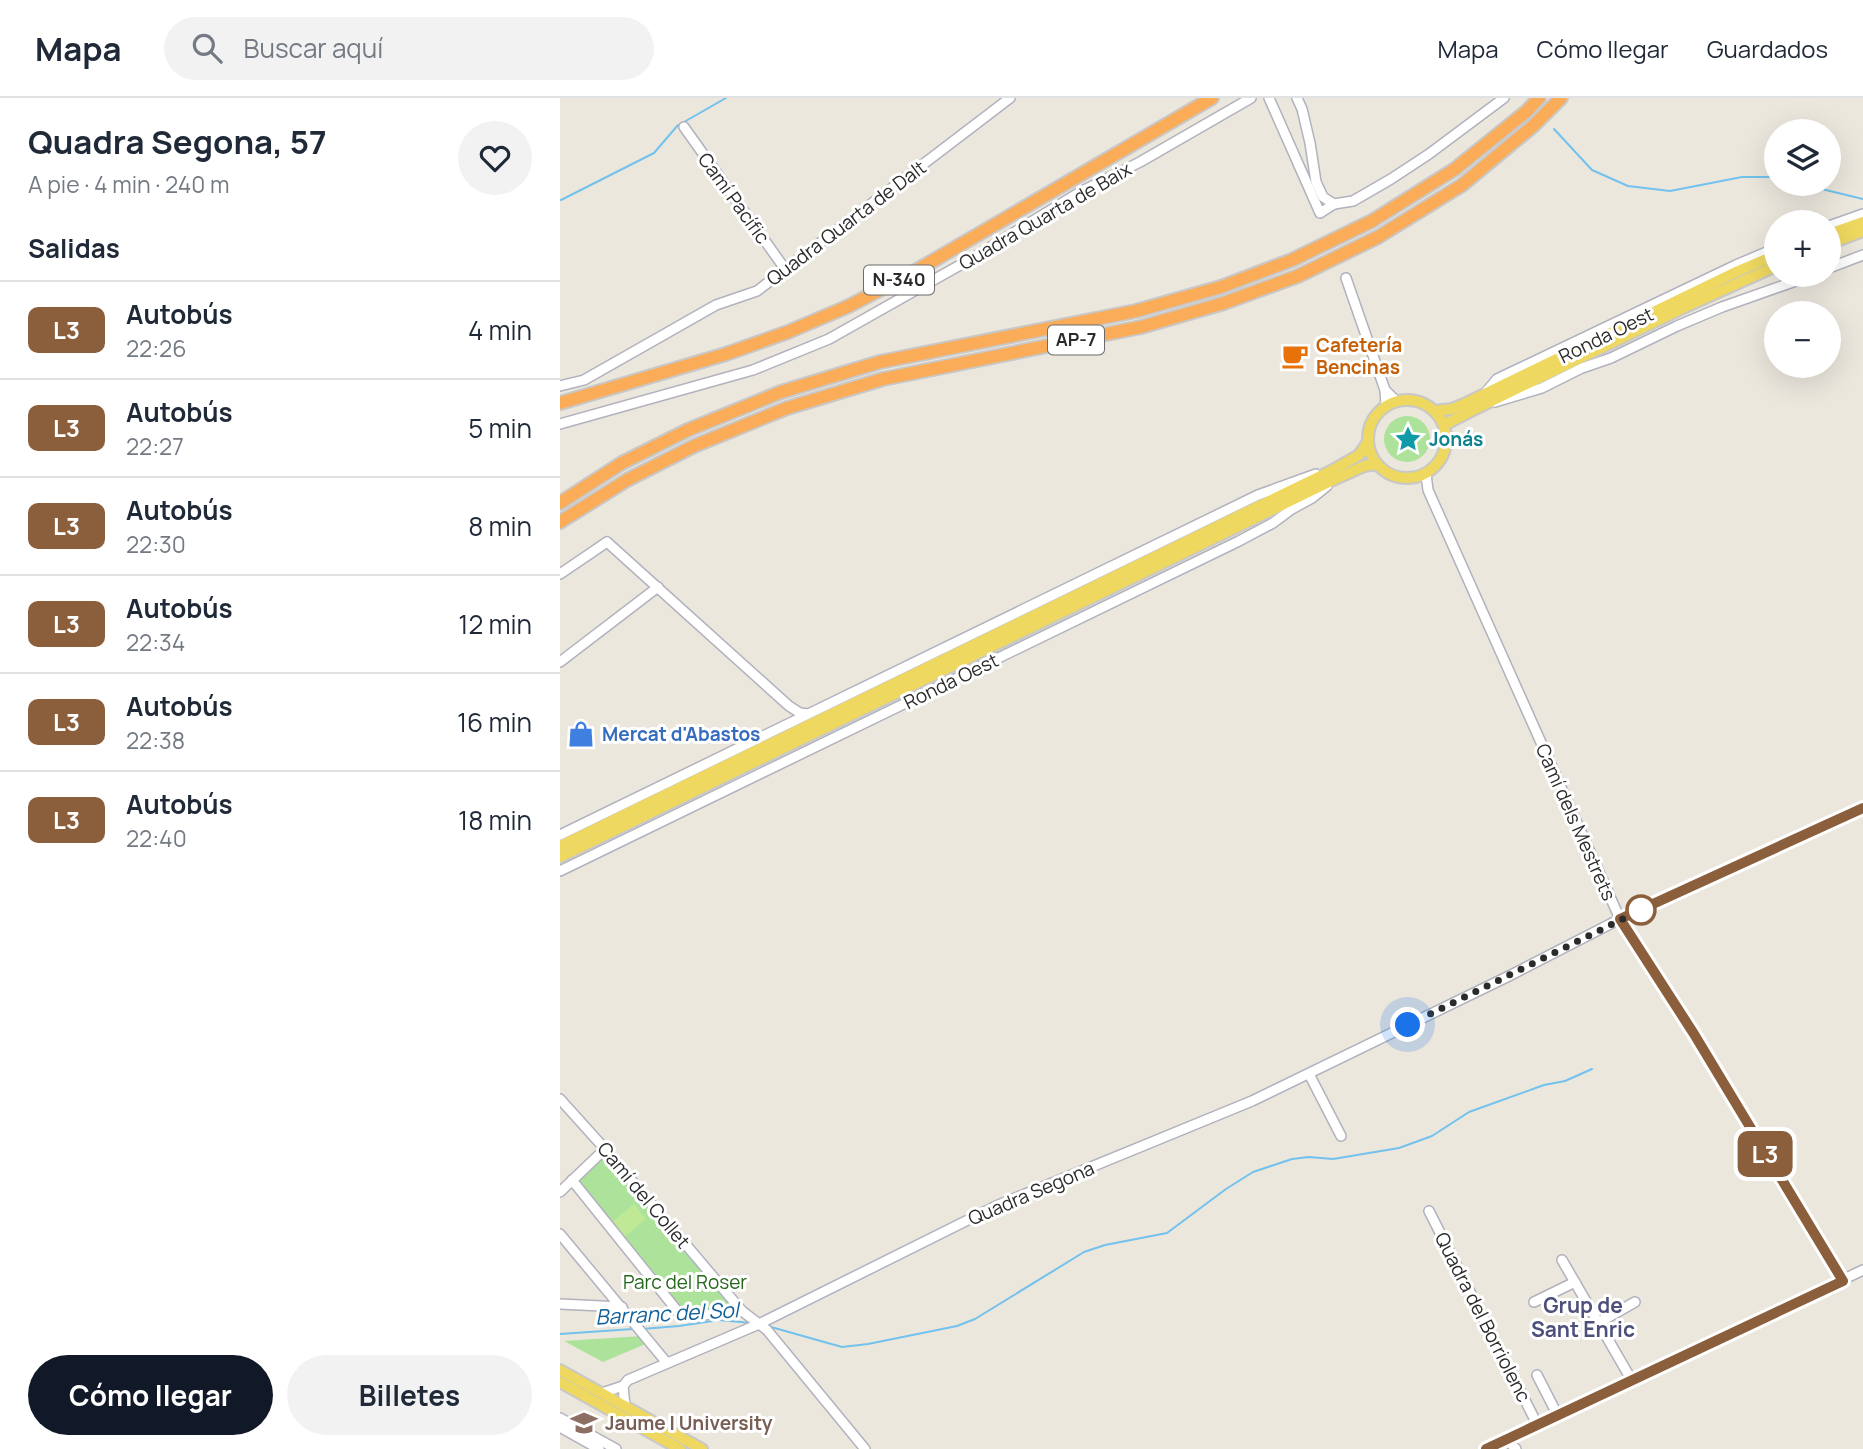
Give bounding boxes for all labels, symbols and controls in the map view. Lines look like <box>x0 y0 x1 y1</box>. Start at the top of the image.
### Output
search box <box>164 17 654 80</box>
text: Mapa <box>35 26 122 71</box>
icon: search <box>188 29 226 67</box>
text: Buscar aquí <box>244 30 383 66</box>
text: Mapa <box>1438 32 1499 65</box>
text: Cómo llegar <box>1537 32 1669 65</box>
text: Guardados <box>1707 32 1828 65</box>
text: Quadra Segona, 57 <box>28 119 327 164</box>
map controls <box>1764 119 1841 378</box>
button: layers <box>1764 119 1841 196</box>
button: heart <box>458 121 532 195</box>
street label: Camí Pacífic <box>692 147 776 249</box>
street label: Quadra Quarta de Dalt <box>761 154 931 292</box>
street label: Quadra Quarta de Baix <box>954 156 1136 276</box>
text: A pie · 4 min · 240 m <box>28 168 229 200</box>
button: + <box>1764 210 1841 287</box>
text: Salidas <box>28 230 120 266</box>
road number: N-340 <box>864 266 934 294</box>
text: Autobús <box>126 296 233 332</box>
street label: Ronda Oest <box>1554 301 1658 369</box>
button: − <box>1764 301 1841 378</box>
text: 4 min <box>468 312 532 348</box>
text: L3 <box>53 313 80 346</box>
road number: AP-7 <box>1048 326 1104 354</box>
text: 22:26 <box>126 332 186 364</box>
place label: Cafetería Bencinas <box>1316 332 1402 380</box>
cafe icon: Cafetería Bencinas <box>1280 341 1310 371</box>
text: Autobús <box>126 394 233 430</box>
text: 5 min <box>468 410 532 446</box>
text: L3 <box>53 411 80 444</box>
place icon: Jonás <box>1393 424 1423 454</box>
place label: Jonás <box>1429 426 1483 452</box>
text: 22:27 <box>126 430 184 462</box>
text: Autobús <box>126 492 233 528</box>
text: 8 min <box>468 508 532 544</box>
text: L3 <box>53 509 80 542</box>
text: 22:30 <box>126 528 186 560</box>
text: Autobús <box>126 590 233 626</box>
text: 12 min <box>458 606 532 642</box>
text: L3 <box>53 607 80 640</box>
text: 22:34 <box>126 626 185 658</box>
street label: Ronda Oest <box>899 647 1003 715</box>
text: Autobús <box>126 688 233 724</box>
text: 16 min <box>457 704 532 740</box>
text: L3 <box>53 705 80 738</box>
shop icon: Mercat d'Abastos <box>566 719 596 749</box>
place label: Mercat d'Abastos <box>602 721 760 747</box>
text: 22:38 <box>126 724 185 756</box>
street label: Camí dels Mestrets <box>1530 739 1622 905</box>
text: Autobús <box>126 786 233 822</box>
text: 18 min <box>458 802 532 838</box>
text: L3 <box>53 803 80 836</box>
text: 22:40 <box>126 822 187 854</box>
unlabelled marker <box>1626 895 1656 925</box>
your location <box>1390 1007 1425 1042</box>
line badge: L3 <box>1734 1131 1796 1177</box>
street label: Camí del Collet <box>592 1136 696 1254</box>
text: L3 <box>1752 1137 1778 1170</box>
street label: Quadra Segona <box>964 1155 1098 1231</box>
street label: Quadra del Borriolenc <box>1429 1228 1537 1406</box>
park label: Parc del Roser <box>623 1269 747 1295</box>
district label: Grup de Sant Enric <box>1531 1291 1635 1343</box>
water label: Barranc del Sol <box>595 1295 742 1331</box>
button: Cómo llegar <box>28 1355 273 1435</box>
button: Billetes <box>287 1355 532 1435</box>
school or university icon: Jaume I University <box>569 1408 599 1438</box>
place label: Jaume I University <box>605 1410 773 1436</box>

